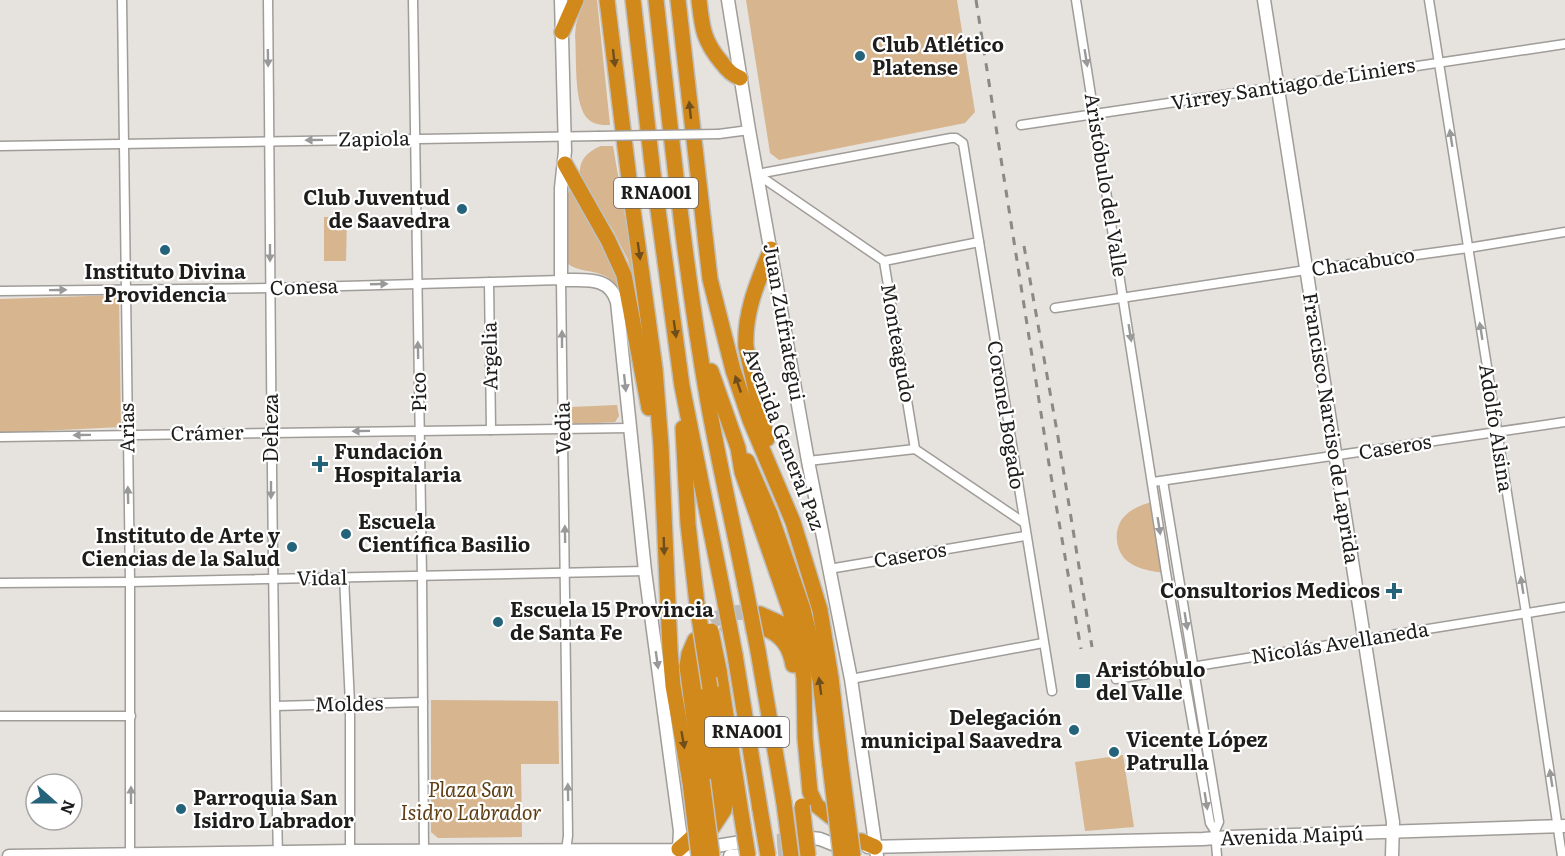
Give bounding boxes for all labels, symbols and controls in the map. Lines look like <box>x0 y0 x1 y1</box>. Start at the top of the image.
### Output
place label: Club Atlético Platense <box>872 28 1004 81</box>
one-way arrow <box>1081 48 1090 67</box>
street label: Virrey Santiago de Liniers <box>1168 48 1417 116</box>
one-way arrow <box>264 49 273 68</box>
one-way arrow <box>609 49 618 68</box>
marker: Club Atlético Platense <box>853 49 867 63</box>
street label: Aristóbulo del Valle <box>1079 91 1137 279</box>
one-way arrow <box>685 101 695 120</box>
street label: Zapiola <box>338 121 410 153</box>
one-way arrow <box>1446 128 1455 147</box>
one-way arrow <box>304 136 323 145</box>
road number: RNA001 <box>614 178 698 208</box>
place label: Club Juventud de Saavedra <box>303 181 450 234</box>
marker: Club Juventud de Saavedra <box>455 202 469 216</box>
street label: Chacabuco <box>1309 238 1416 282</box>
street label: Juan Zufriategui <box>757 240 815 403</box>
one-way arrow <box>634 242 643 261</box>
marker: Instituto Divina Providencia <box>158 243 172 257</box>
one-way arrow <box>265 244 275 263</box>
place label: Instituto Divina Providencia <box>84 255 246 308</box>
street label: Conesa <box>269 269 339 301</box>
one-way arrow <box>370 280 389 289</box>
street label: Monteagudo <box>875 281 925 405</box>
one-way arrow <box>49 285 68 295</box>
street label: Francisco Narciso de Laprida <box>1297 290 1369 566</box>
one-way arrow <box>670 319 679 338</box>
street label: Argelia <box>472 321 504 391</box>
one-way arrow <box>1476 321 1485 340</box>
one-way arrow <box>1125 324 1134 343</box>
one-way arrow <box>557 329 567 348</box>
street label: Coronel Bogado <box>981 338 1035 491</box>
one-way arrow <box>413 341 423 360</box>
street label: Avenida General Paz <box>737 343 835 534</box>
street label: Adolfo Alsina <box>1473 362 1523 494</box>
street label: Pico <box>402 372 432 412</box>
one-way arrow <box>620 373 630 392</box>
one-way arrow <box>732 375 742 393</box>
street label: Deheza <box>254 393 284 463</box>
street label: Vedia <box>546 401 576 455</box>
street label: Arias <box>110 403 140 453</box>
street label: Crámer <box>170 415 244 447</box>
street label: Caseros <box>1356 424 1433 466</box>
one-way arrow <box>352 426 371 436</box>
one-way arrow <box>73 430 92 440</box>
place label: Fundación Hospitalaria <box>334 435 462 488</box>
marker: Fundación Hospitalaria <box>311 455 329 473</box>
one-way arrow <box>266 481 276 500</box>
one-way arrow <box>124 485 133 504</box>
place label: Escuela Científica Basilio <box>358 505 530 558</box>
one-way arrow <box>1155 517 1164 536</box>
place label: Instituto de Arte y Ciencias de la Salud <box>82 519 281 572</box>
one-way arrow <box>560 524 569 543</box>
marker: Escuela Científica Basilio <box>339 527 353 541</box>
street label: Caseros <box>871 532 948 574</box>
one-way arrow <box>660 536 669 555</box>
marker: Instituto de Arte y Ciencias de la Salud <box>285 540 299 554</box>
street label: Vidal <box>296 561 348 591</box>
place label: Consultorios Medicos <box>1160 574 1380 604</box>
one-way arrow <box>1517 576 1526 595</box>
marker: Consultorios Medicos <box>1385 582 1403 600</box>
place label: Escuela 15 Provincia de Santa Fe <box>510 593 714 646</box>
one-way arrow <box>1182 612 1191 631</box>
street label: Nicolás Avellaneda <box>1249 612 1431 670</box>
marker: Escuela 15 Provincia de Santa Fe <box>491 615 505 629</box>
one-way arrow <box>653 650 662 669</box>
place label: Aristóbulo del Valle <box>1096 653 1205 706</box>
marker: Aristóbulo del Valle <box>1074 672 1092 690</box>
one-way arrow <box>815 677 825 696</box>
street label: Moldes <box>314 686 384 718</box>
place label: Delegación municipal Saavedra <box>861 701 1062 754</box>
road number: RNA001 <box>705 717 789 747</box>
marker: Delegación municipal Saavedra <box>1067 723 1081 737</box>
place label: Vicente López Patrulla <box>1126 723 1268 776</box>
one-way arrow <box>678 730 687 749</box>
marker: Vicente López Patrulla <box>1107 745 1121 759</box>
one-way arrow <box>1547 768 1556 787</box>
north arrow <box>24 772 84 832</box>
park label: Plaza San Isidro Labrador <box>400 773 542 826</box>
place label: Parroquia San Isidro Labrador <box>193 781 354 834</box>
one-way arrow <box>563 782 573 801</box>
one-way arrow <box>126 785 136 804</box>
one-way arrow <box>1202 792 1211 811</box>
text: N <box>55 797 83 818</box>
marker: Parroquia San Isidro Labrador <box>174 802 188 816</box>
street label: Avenida Maipú <box>1220 816 1364 851</box>

